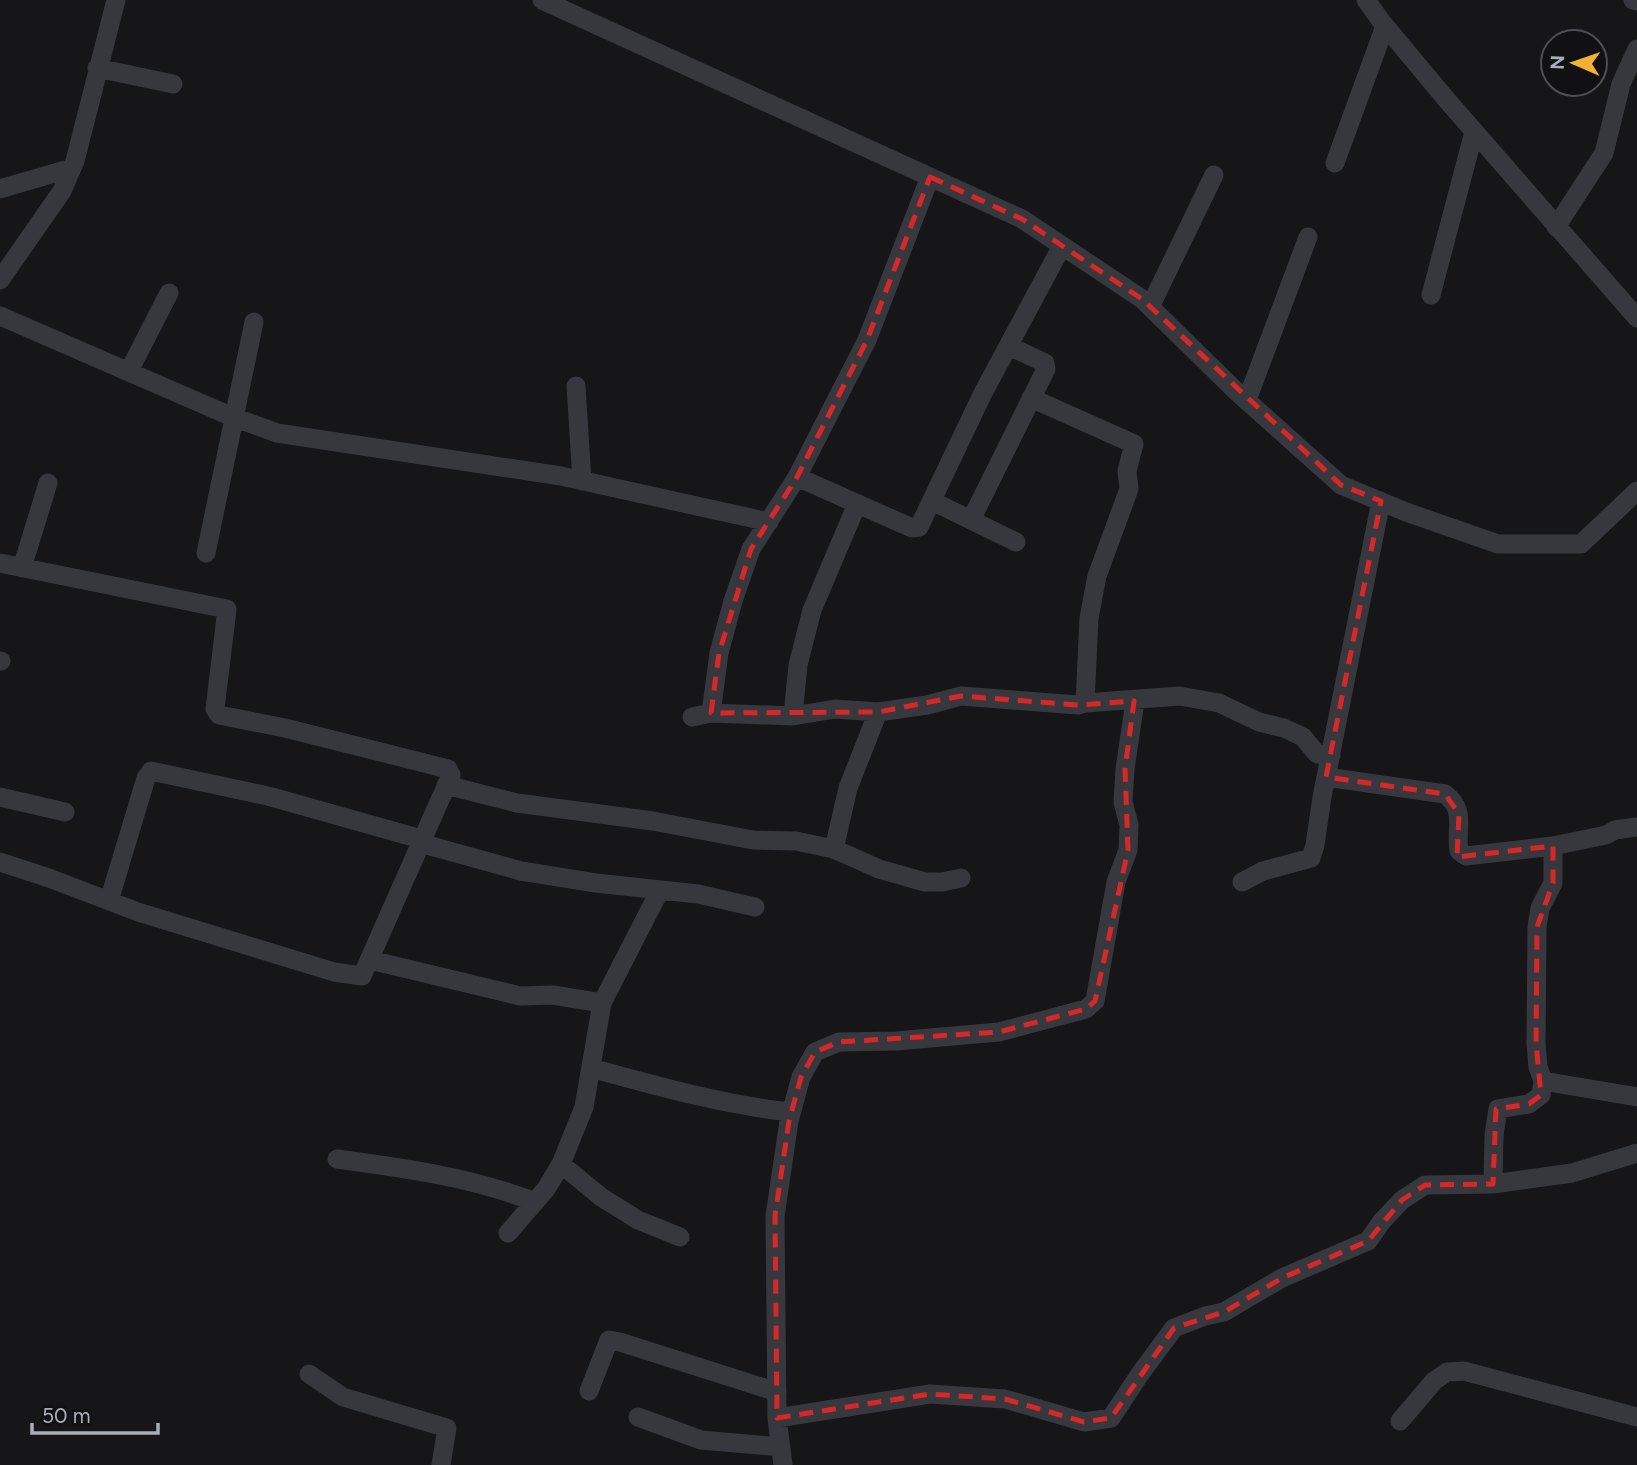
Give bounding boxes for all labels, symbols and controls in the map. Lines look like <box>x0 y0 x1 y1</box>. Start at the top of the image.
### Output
north arrow <box>1539 28 1609 98</box>
text: N <box>1546 55 1569 70</box>
scale bar <box>32 1392 158 1436</box>
text: 50 m <box>42 1403 91 1428</box>

